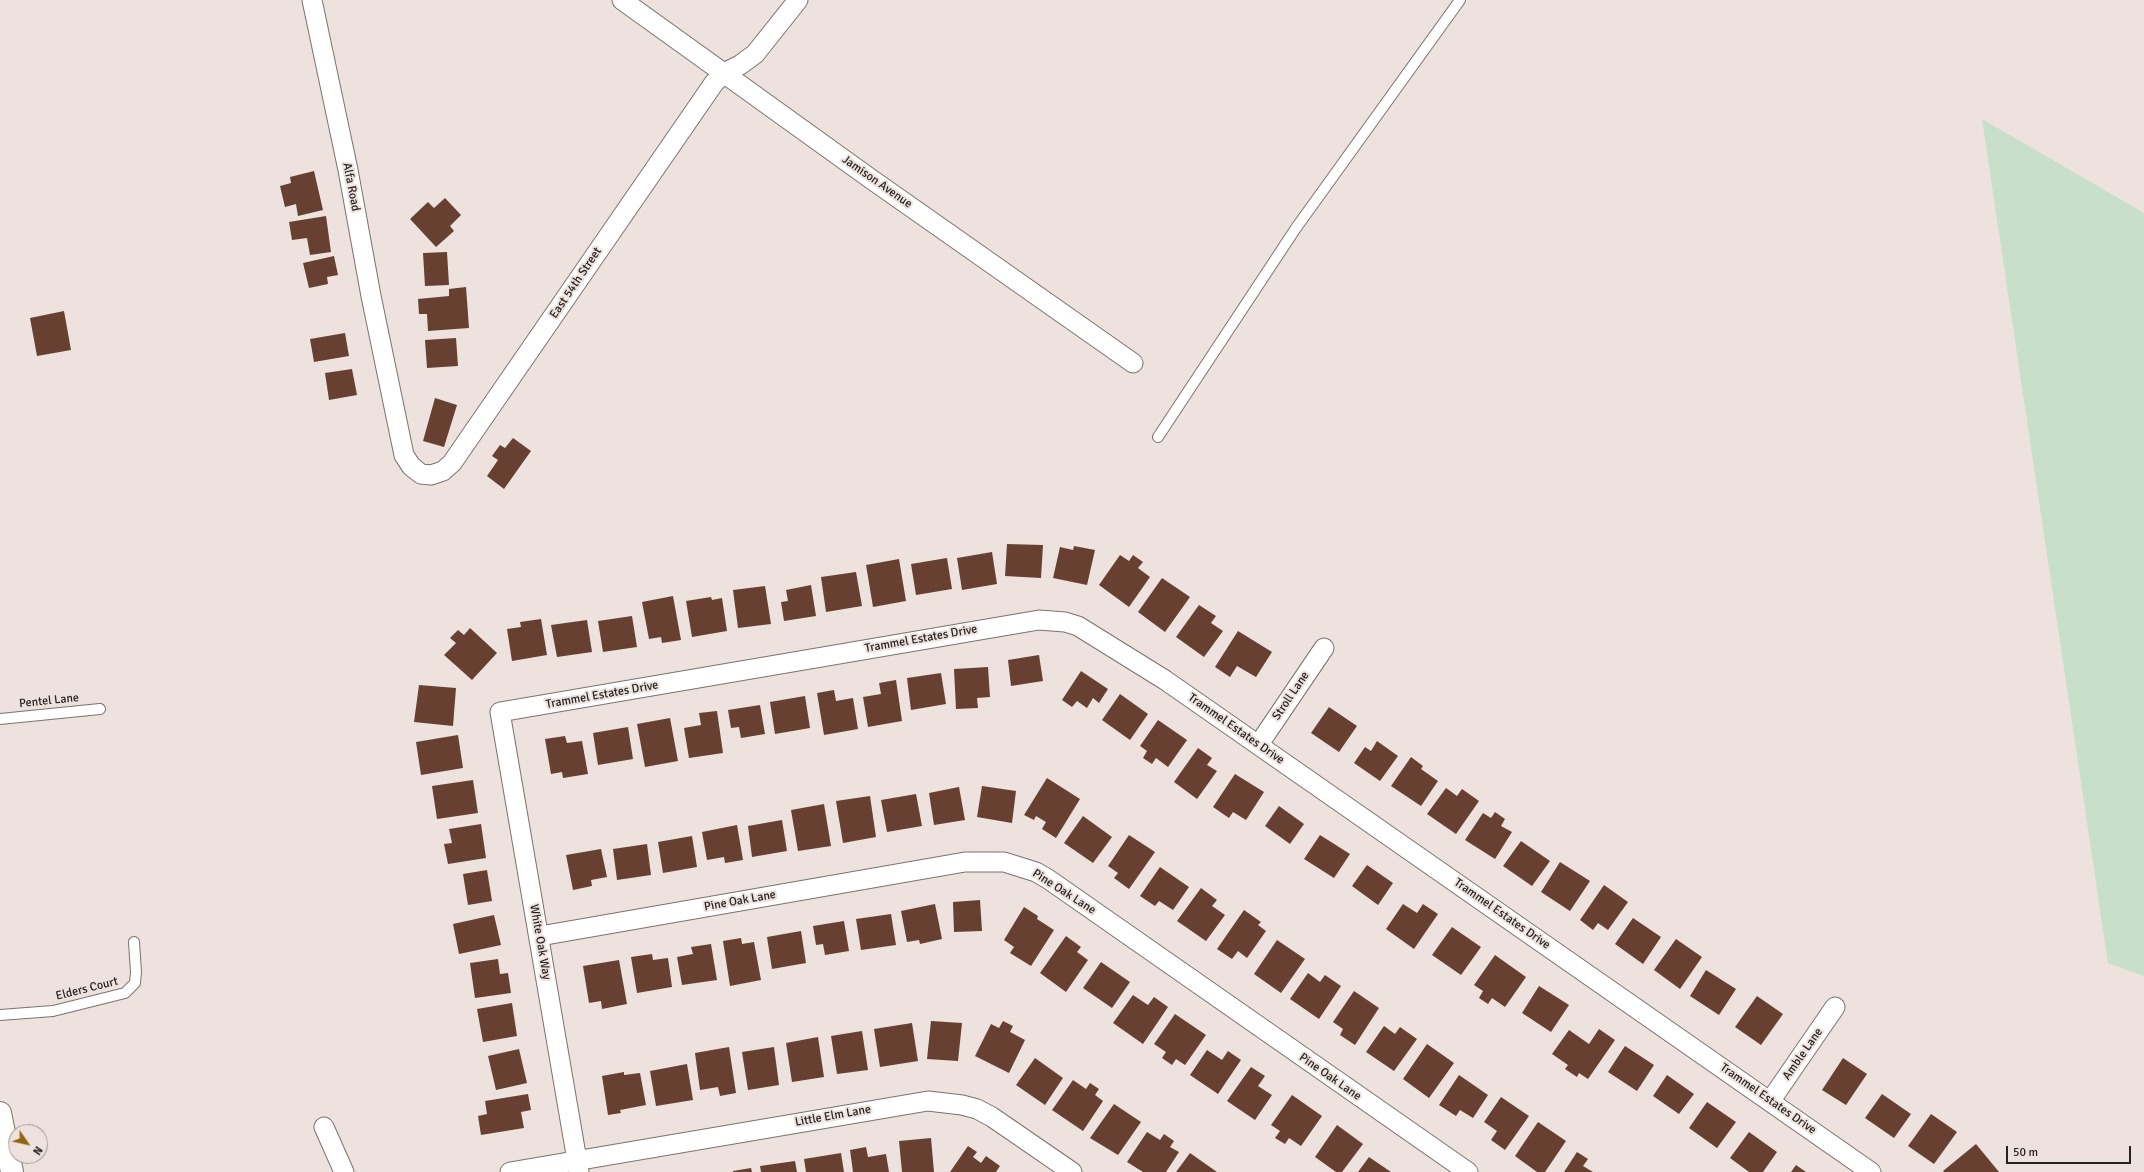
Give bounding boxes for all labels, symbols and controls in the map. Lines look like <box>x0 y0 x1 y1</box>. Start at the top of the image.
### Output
street label: Jamison Avenue <box>839 153 915 211</box>
street label: Alfa Road <box>339 162 363 212</box>
street label: East 54th Street <box>547 245 605 321</box>
street label: Trammel Estates Drive <box>864 622 978 656</box>
street label: Stroll Lane <box>1269 669 1313 723</box>
street label: Trammel Estates Drive <box>545 678 659 712</box>
street label: Trammel Estates Drive <box>1185 690 1287 768</box>
street label: Pentel Lane <box>18 691 80 711</box>
street label: Pine Oak Lane <box>1030 866 1098 918</box>
street label: Trammel Estates Drive <box>1451 875 1553 953</box>
street label: Pine Oak Lane <box>703 888 777 914</box>
street label: White Oak Way <box>526 903 554 981</box>
street label: Elders Court <box>54 974 120 1004</box>
street label: Amble Lane <box>1780 1025 1826 1083</box>
street label: Pine Oak Lane <box>1296 1050 1364 1104</box>
street label: Trammel Estates Drive <box>1717 1060 1819 1138</box>
street label: Little Elm Lane <box>794 1102 872 1130</box>
north arrow <box>8 1124 48 1164</box>
scale bar <box>2008 1138 2133 1164</box>
text: N <box>30 1144 45 1157</box>
text: 50 m <box>2013 1145 2038 1160</box>

